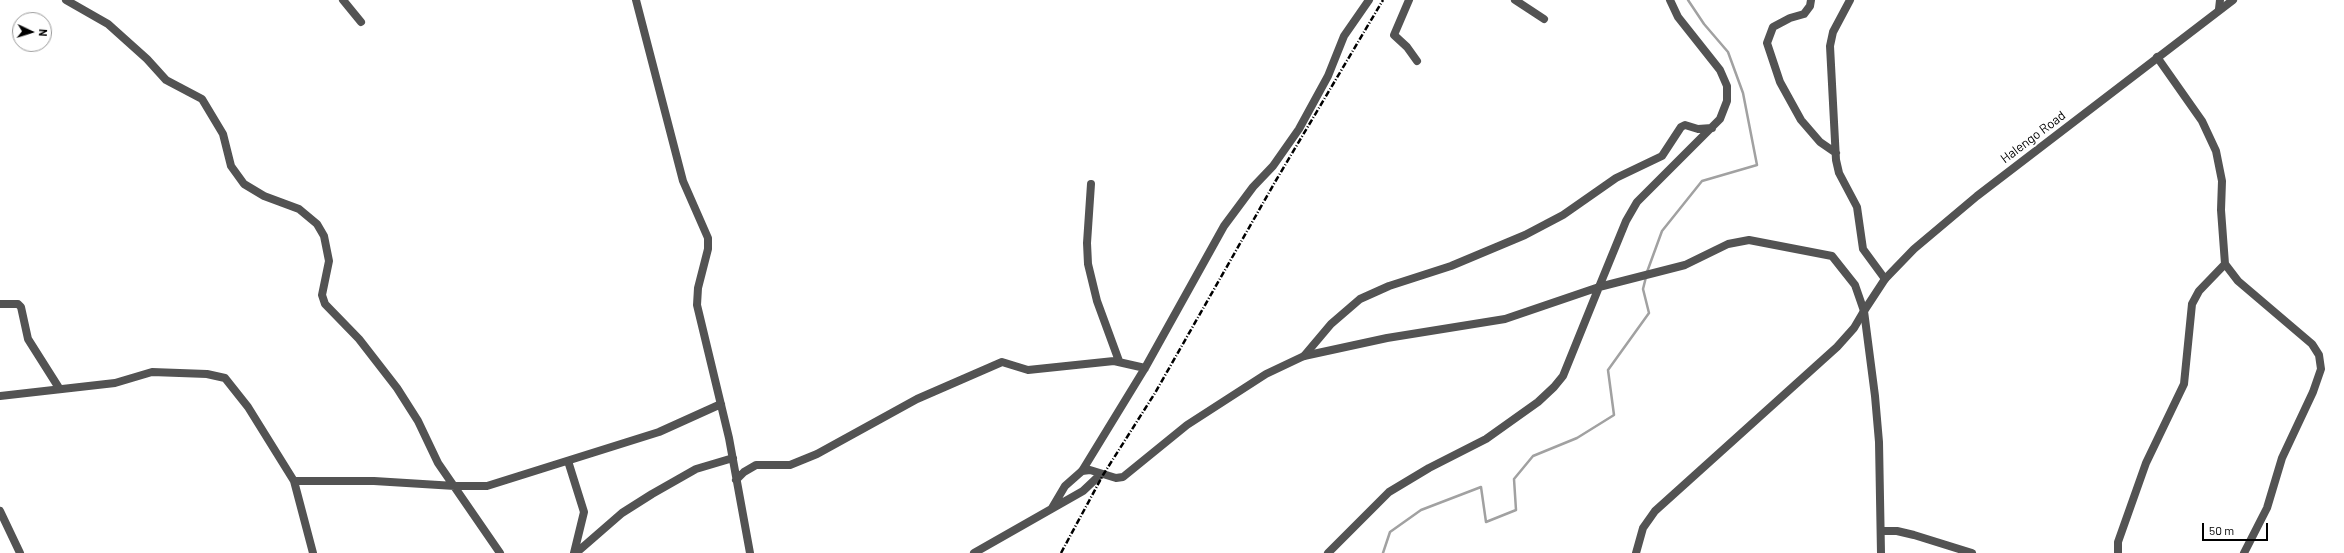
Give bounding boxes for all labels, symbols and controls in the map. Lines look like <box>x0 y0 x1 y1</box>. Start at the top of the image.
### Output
north arrow <box>12 12 52 52</box>
text: N <box>37 29 50 37</box>
street label: Halengo Road <box>1997 107 2069 167</box>
scale bar <box>2204 515 2270 541</box>
text: 50 m <box>2209 523 2234 537</box>

